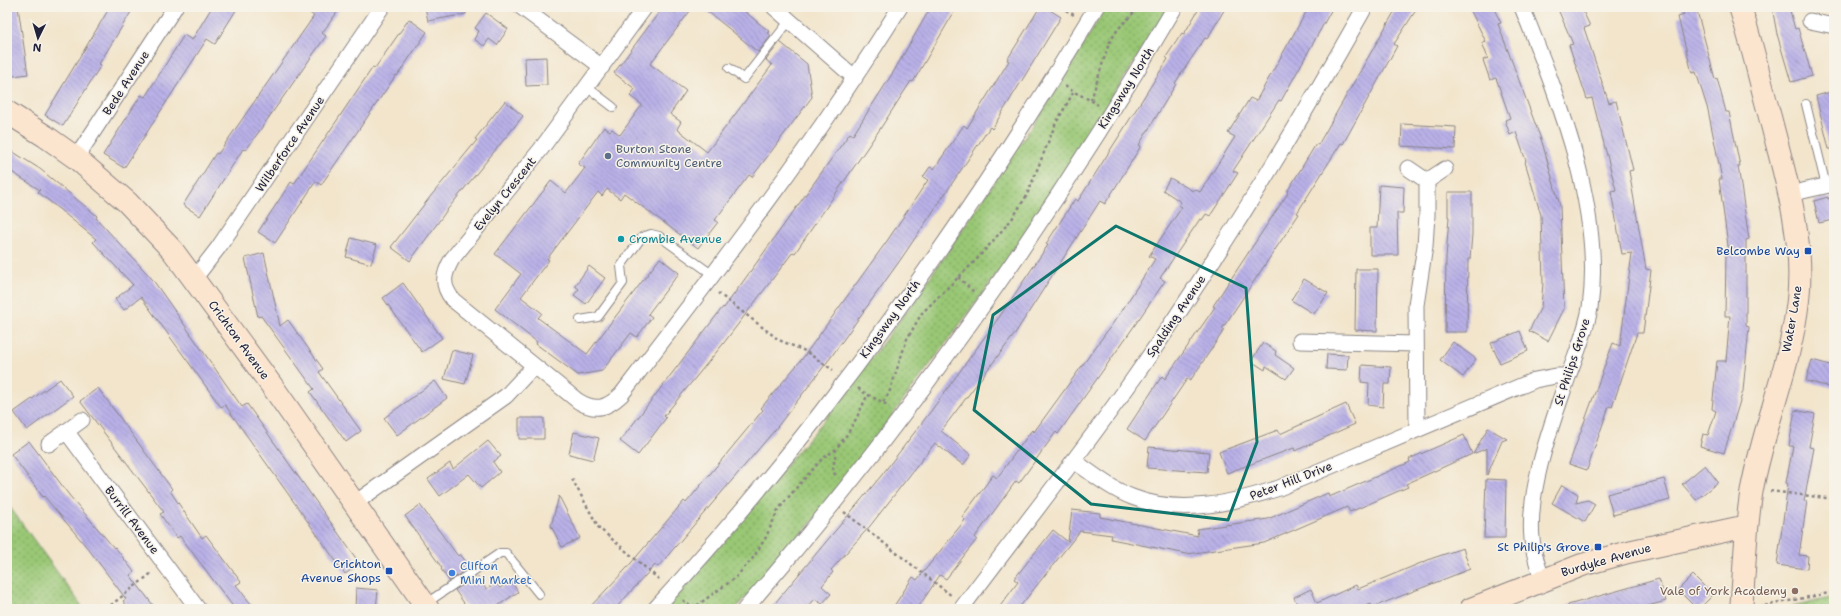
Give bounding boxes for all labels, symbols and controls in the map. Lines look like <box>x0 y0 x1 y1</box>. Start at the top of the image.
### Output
north arrow <box>18 18 58 58</box>
text: N <box>32 40 42 55</box>
street label: Kingsway North <box>1094 44 1158 132</box>
street label: Bede Avenue <box>99 47 153 119</box>
street label: Wilberforce Avenue <box>252 93 328 195</box>
place label: Burton Stone Community Centre <box>616 141 722 171</box>
marker: Burton Stone Community Centre <box>603 151 613 161</box>
street label: Evelyn Crescent <box>470 154 540 234</box>
place label: Crombie Avenue <box>629 231 722 247</box>
marker: Crombie Avenue <box>616 234 626 244</box>
place label: Belcombe Way <box>1716 243 1800 259</box>
marker: Belcombe Way <box>1803 246 1813 256</box>
street label: Spalding Avenue <box>1143 272 1210 360</box>
street label: Kingsway North <box>856 276 924 362</box>
street label: Water Lane <box>1778 284 1806 354</box>
street label: Crichton Avenue <box>205 297 273 383</box>
street label: St Philips Grove <box>1550 316 1594 408</box>
street label: Peter Hill Drive <box>1248 458 1335 504</box>
street label: Burrill Avenue <box>101 483 163 557</box>
place label: St Philip's Grove <box>1497 539 1590 555</box>
street label: Burdyke Avenue <box>1559 539 1653 581</box>
marker: St Philip's Grove <box>1593 542 1603 552</box>
place label: Crichton Avenue Shops <box>301 556 381 586</box>
place label: Clifton Mini Market <box>460 558 532 588</box>
marker: Crichton Avenue Shops <box>384 566 394 576</box>
marker: Clifton Mini Market <box>447 568 457 578</box>
place label: Vale of York Academy <box>1660 583 1787 599</box>
marker: Vale of York Academy <box>1790 586 1800 596</box>

